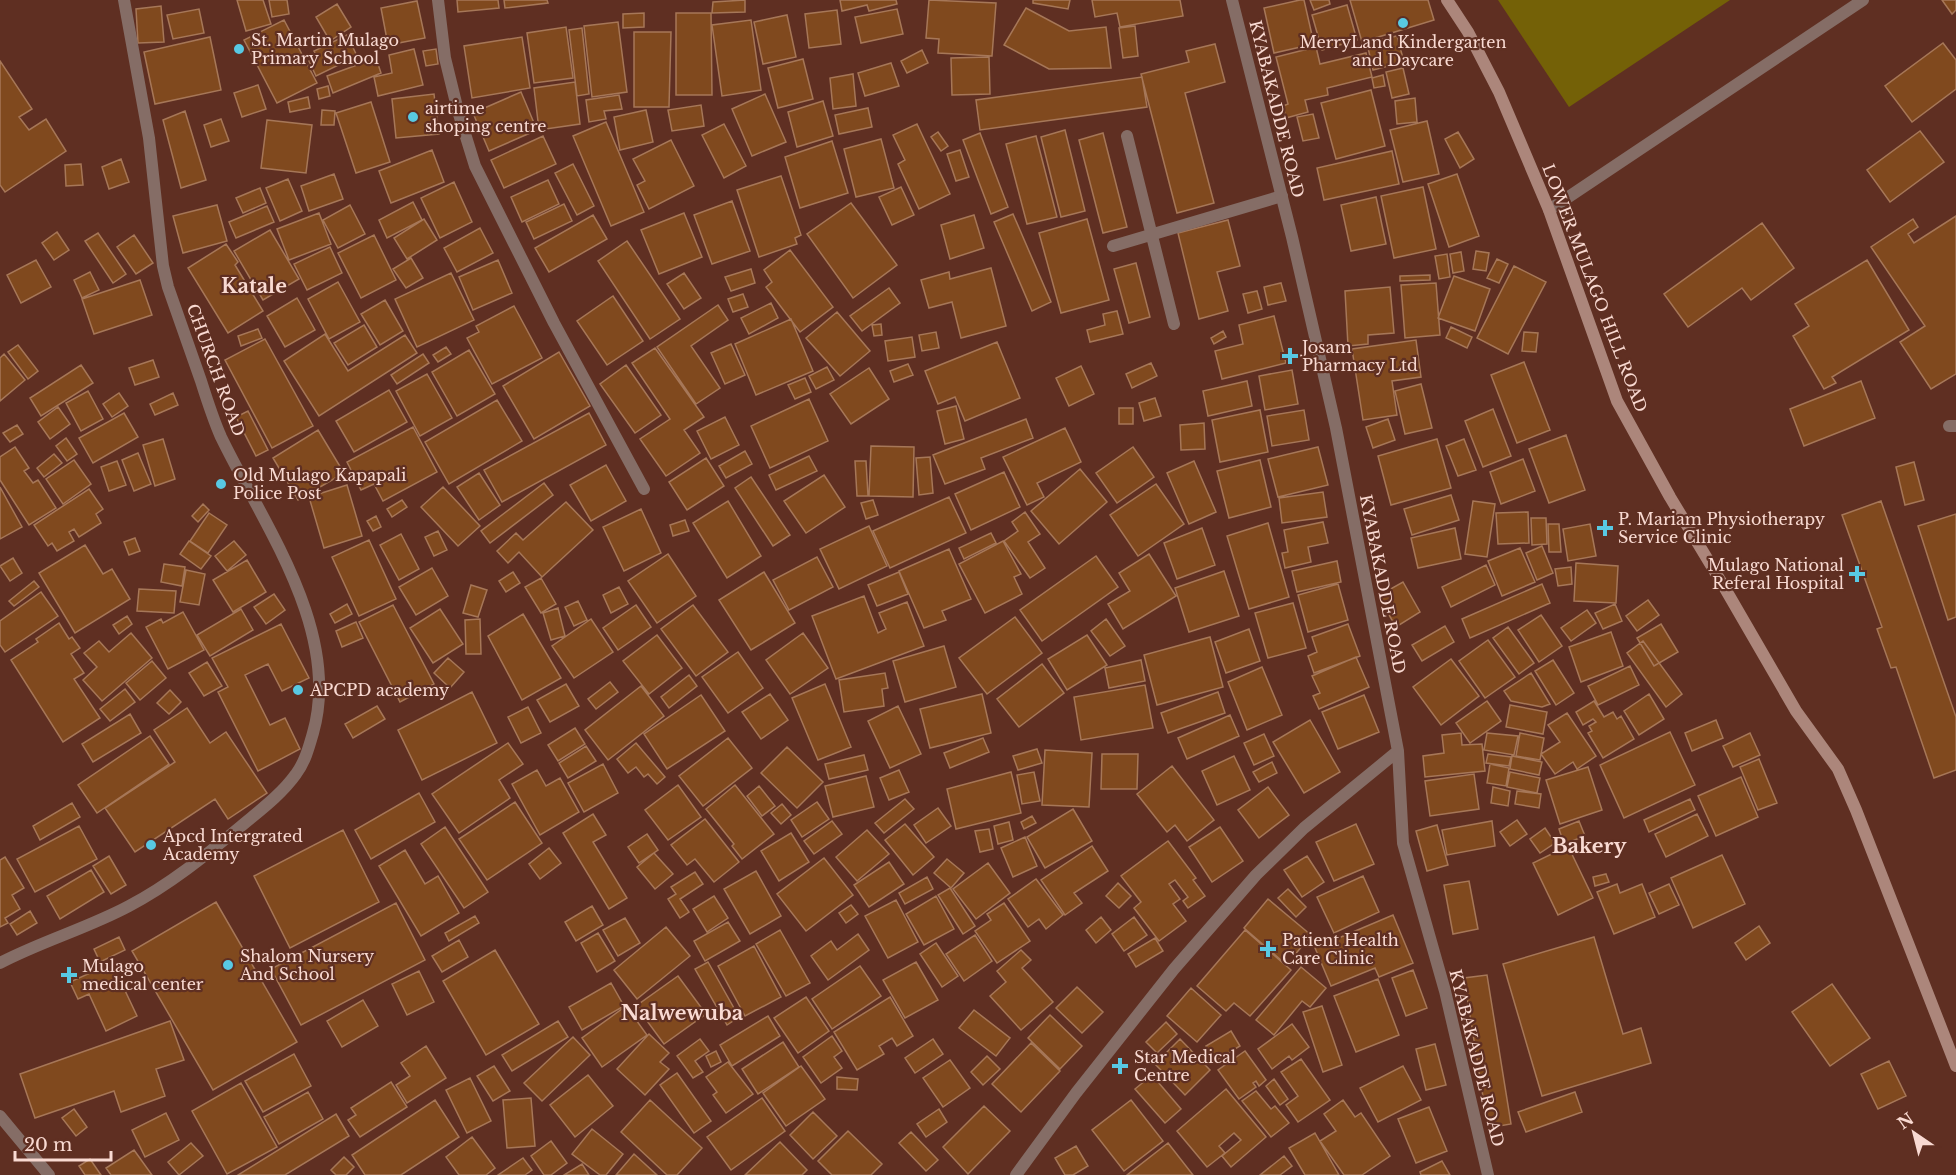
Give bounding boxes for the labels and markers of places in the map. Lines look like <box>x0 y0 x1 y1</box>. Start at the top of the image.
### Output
marker: MerryLand Kindergarten and Daycare <box>1396 16 1410 30</box>
place label: St. Martin Mulago Primary School <box>251 30 399 68</box>
place label: MerryLand Kindergarten and Daycare <box>1300 32 1506 70</box>
marker: St. Martin Mulago Primary School <box>232 42 246 56</box>
place label: airtime shoping centre <box>425 98 547 136</box>
marker: airtime shoping centre <box>406 110 420 124</box>
place label: Josam Pharmacy Ltd <box>1300 337 1418 375</box>
marker: Josam Pharmacy Ltd <box>1283 349 1297 363</box>
place label: Old Mulago Kapapali Police Post <box>233 465 407 503</box>
marker: Old Mulago Kapapali Police Post <box>214 477 228 491</box>
place label: P. Mariam Physiotherapy Service Clinic <box>1618 509 1826 547</box>
marker: P. Mariam Physiotherapy Service Clinic <box>1596 519 1614 537</box>
place label: Mulago National Referal Hospital <box>1708 555 1844 593</box>
marker: Mulago National Referal Hospital <box>1848 565 1866 583</box>
place label: APCPD academy <box>309 680 450 700</box>
marker: APCPD academy <box>291 683 305 697</box>
place label: Apcd Intergrated Academy <box>162 826 303 864</box>
marker: Apcd Intergrated Academy <box>144 838 158 852</box>
place label: Patient Health Care Clinic <box>1282 930 1399 968</box>
marker: Patient Health Care Clinic <box>1259 940 1277 958</box>
place label: Shalom Nursery And School <box>239 946 375 984</box>
place label: Mulago medical center <box>82 956 204 994</box>
marker: Shalom Nursery And School <box>221 958 235 972</box>
marker: Mulago medical center <box>60 966 78 984</box>
place label: Star Medical Centre <box>1134 1047 1236 1085</box>
marker: Star Medical Centre <box>1111 1057 1129 1075</box>

